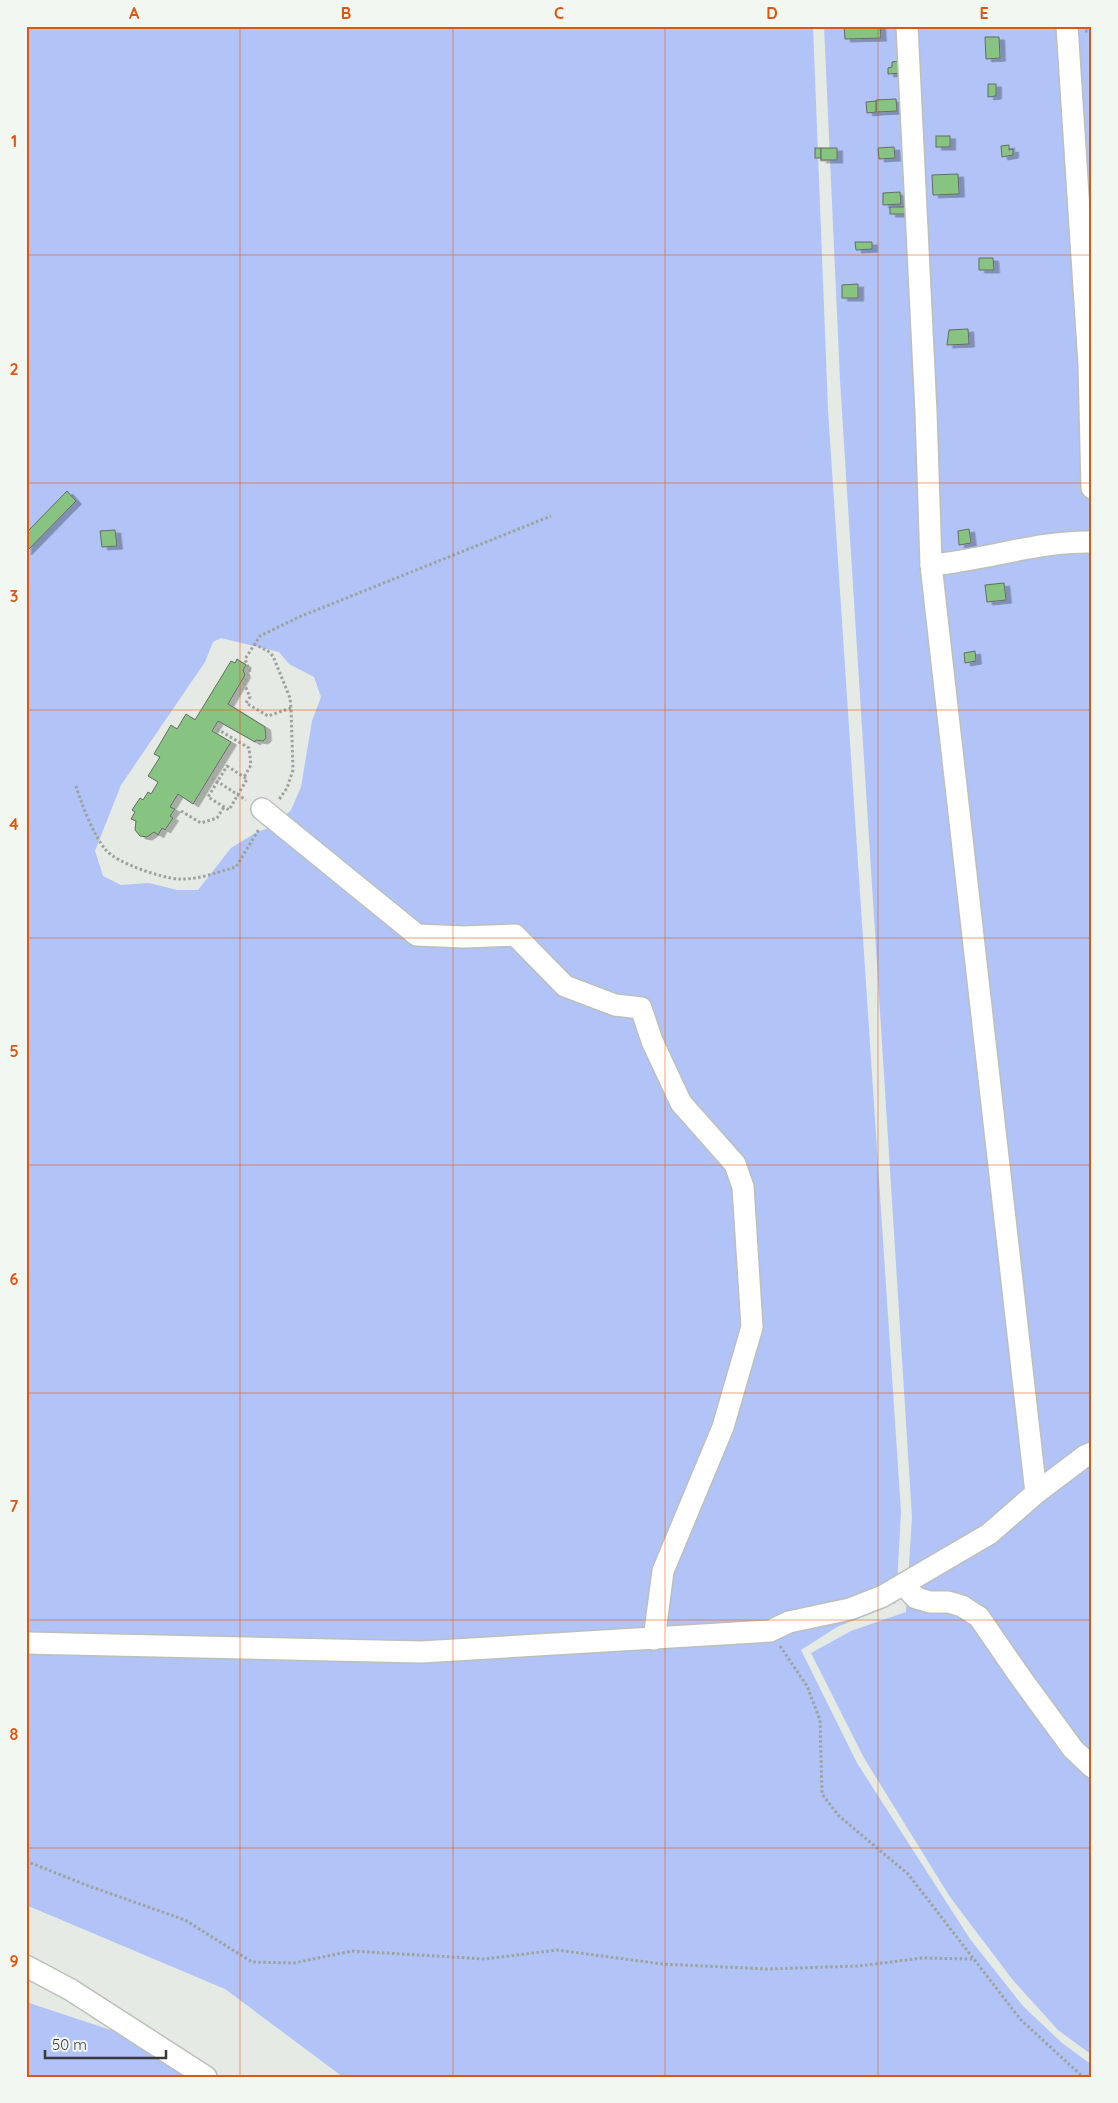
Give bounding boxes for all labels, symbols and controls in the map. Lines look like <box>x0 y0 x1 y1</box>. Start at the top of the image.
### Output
text: A <box>129 3 140 23</box>
text: B <box>341 3 351 23</box>
text: C <box>554 3 564 23</box>
text: D <box>766 3 778 23</box>
text: E <box>979 3 989 23</box>
text: 1 <box>11 131 17 151</box>
text: 2 <box>9 359 19 379</box>
text: 3 <box>10 586 18 606</box>
text: 4 <box>9 814 19 834</box>
text: 5 <box>9 1041 19 1061</box>
text: 6 <box>10 1269 19 1289</box>
text: 7 <box>10 1496 19 1516</box>
text: 8 <box>10 1724 19 1744</box>
text: 9 <box>9 1951 19 1971</box>
scale bar <box>45 2028 166 2060</box>
text: 50 m <box>52 2035 87 2054</box>

